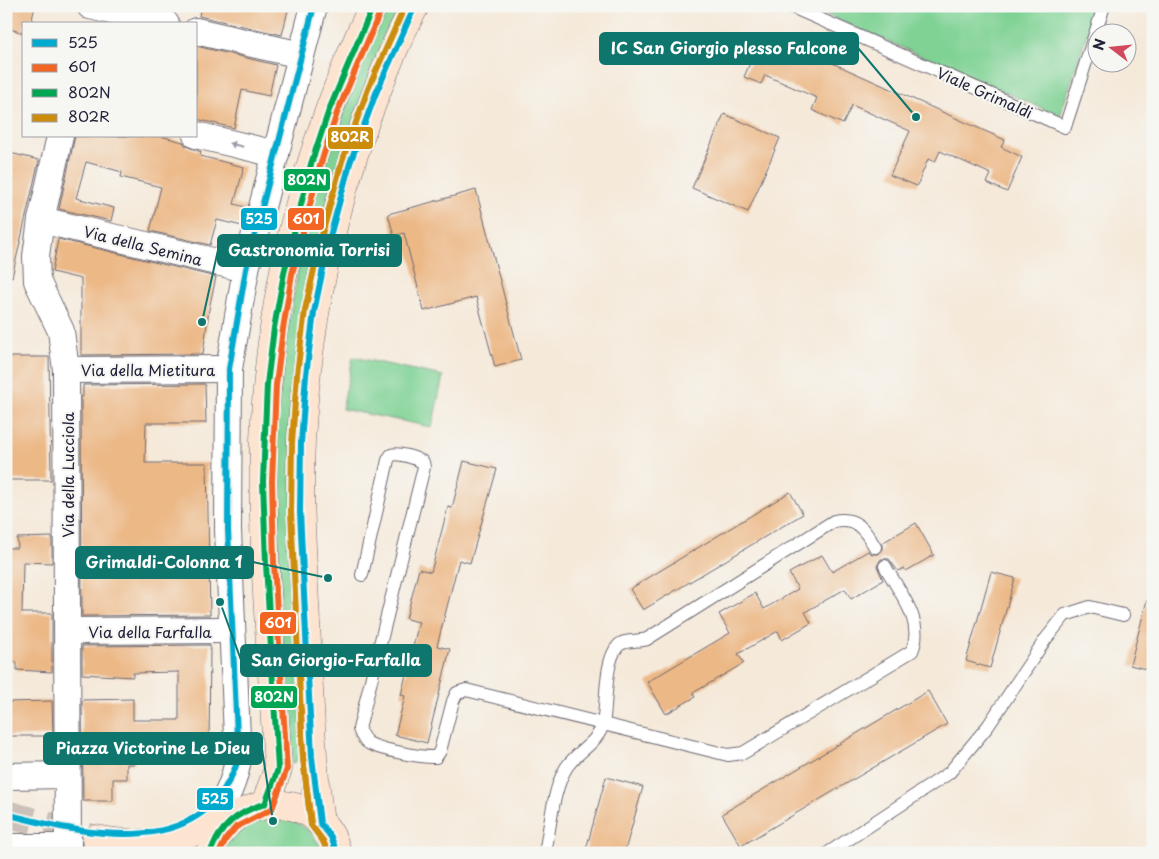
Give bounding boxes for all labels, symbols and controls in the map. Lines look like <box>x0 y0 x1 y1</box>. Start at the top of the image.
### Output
legend <box>22 22 198 138</box>
north arrow <box>1086 22 1136 72</box>
text: 525 <box>68 30 98 53</box>
callout: IC San Giorgio plesso Falcone <box>600 33 858 64</box>
text: IC San Giorgio plesso Falcone <box>611 35 847 59</box>
text: N <box>1087 36 1111 53</box>
text: 601 <box>68 54 96 77</box>
street label: Viale Grimaldi <box>933 61 1037 123</box>
text: 802N <box>68 80 111 103</box>
text: 802R <box>68 104 110 127</box>
line badge: 802R <box>327 126 374 150</box>
text: 802R <box>330 126 370 147</box>
one-way arrow <box>228 141 243 149</box>
line badge: 802N <box>283 168 331 192</box>
text: 802N <box>287 169 327 190</box>
line badge: 525 <box>240 207 278 231</box>
line badge: 601 <box>287 207 325 231</box>
text: 525 <box>245 208 273 229</box>
text: 601 <box>293 208 320 229</box>
street label: Via della Semina <box>81 219 205 271</box>
callout: Gastronomia Torrisi <box>218 235 401 266</box>
text: Gastronomia Torrisi <box>228 237 391 261</box>
street label: Via della Mietitura <box>81 358 216 381</box>
street label: Via della Lucciola <box>56 411 79 538</box>
callout: Grimaldi-Colonna 1 <box>76 547 253 578</box>
text: Grimaldi-Colonna 1 <box>85 549 243 573</box>
line badge: 601 <box>259 611 297 635</box>
text: 601 <box>265 612 292 633</box>
street label: Via della Farfalla <box>88 620 212 643</box>
callout: San Giorgio-Farfalla <box>241 645 431 676</box>
text: San Giorgio-Farfalla <box>251 647 421 671</box>
line badge: 802N <box>250 685 298 709</box>
text: 802N <box>254 686 294 707</box>
callout: Piazza Victorine Le Dieu <box>44 733 262 764</box>
text: Piazza Victorine Le Dieu <box>56 735 250 759</box>
line badge: 525 <box>196 787 234 811</box>
text: 525 <box>201 788 229 809</box>

